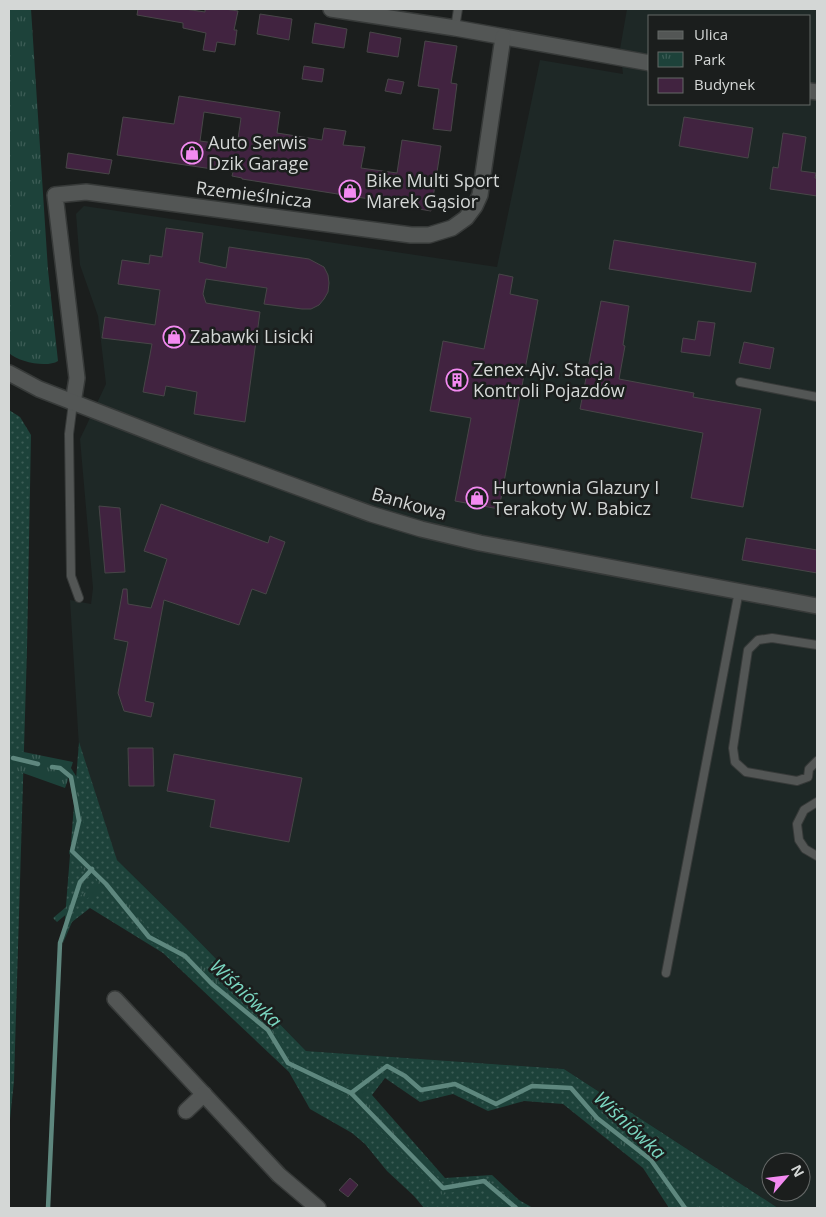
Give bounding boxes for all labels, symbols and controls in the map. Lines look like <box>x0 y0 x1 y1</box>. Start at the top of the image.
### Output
legend <box>648 15 811 105</box>
text: Ulica <box>694 24 728 44</box>
text: Park <box>694 49 725 69</box>
text: Budynek <box>694 74 755 94</box>
place label: Auto Serwis Dzik Garage <box>208 130 309 175</box>
shop icon: Auto Serwis Dzik Garage <box>180 141 204 165</box>
place label: Bike Multi Sport Marek Gąsior <box>366 168 499 213</box>
street label: Rzemieślnicza <box>195 175 314 213</box>
shop icon: Bike Multi Sport Marek Gąsior <box>338 179 362 203</box>
place label: Zabawki Lisicki <box>190 324 314 348</box>
shop icon: Zabawki Lisicki <box>162 325 186 349</box>
place label: Zenex-Ajv. Stacja Kontroli Pojazdów <box>473 357 625 402</box>
building icon: Zenex-Ajv. Stacja Kontroli Pojazdów <box>445 368 469 392</box>
place label: Hurtownia Glazury I Terakoty W. Babicz <box>493 475 659 520</box>
street label: Bankowa <box>369 481 450 525</box>
shop icon: Hurtownia Glazury I Terakoty W. Babicz <box>465 486 489 510</box>
water label: Wiśniówka <box>204 953 288 1033</box>
water label: Wiśniówka <box>588 1085 672 1165</box>
north arrow <box>761 1152 811 1202</box>
text: N <box>787 1161 809 1180</box>

